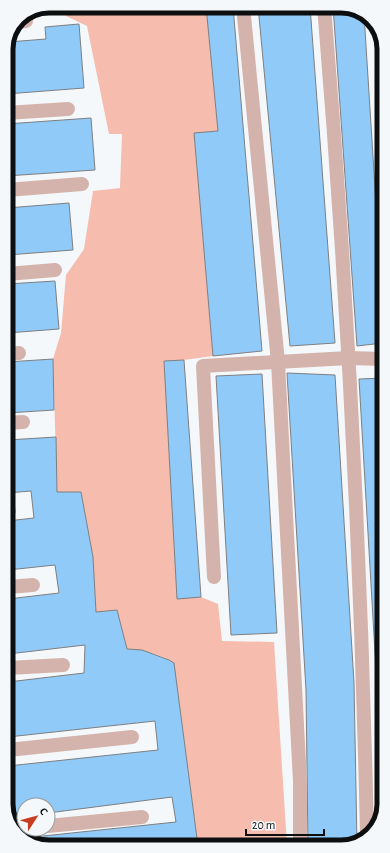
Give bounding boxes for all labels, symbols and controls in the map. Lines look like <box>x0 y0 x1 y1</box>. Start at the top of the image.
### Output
north arrow <box>16 797 56 837</box>
text: С <box>37 806 50 817</box>
scale bar <box>246 811 324 837</box>
text: 20 m <box>252 819 275 831</box>

